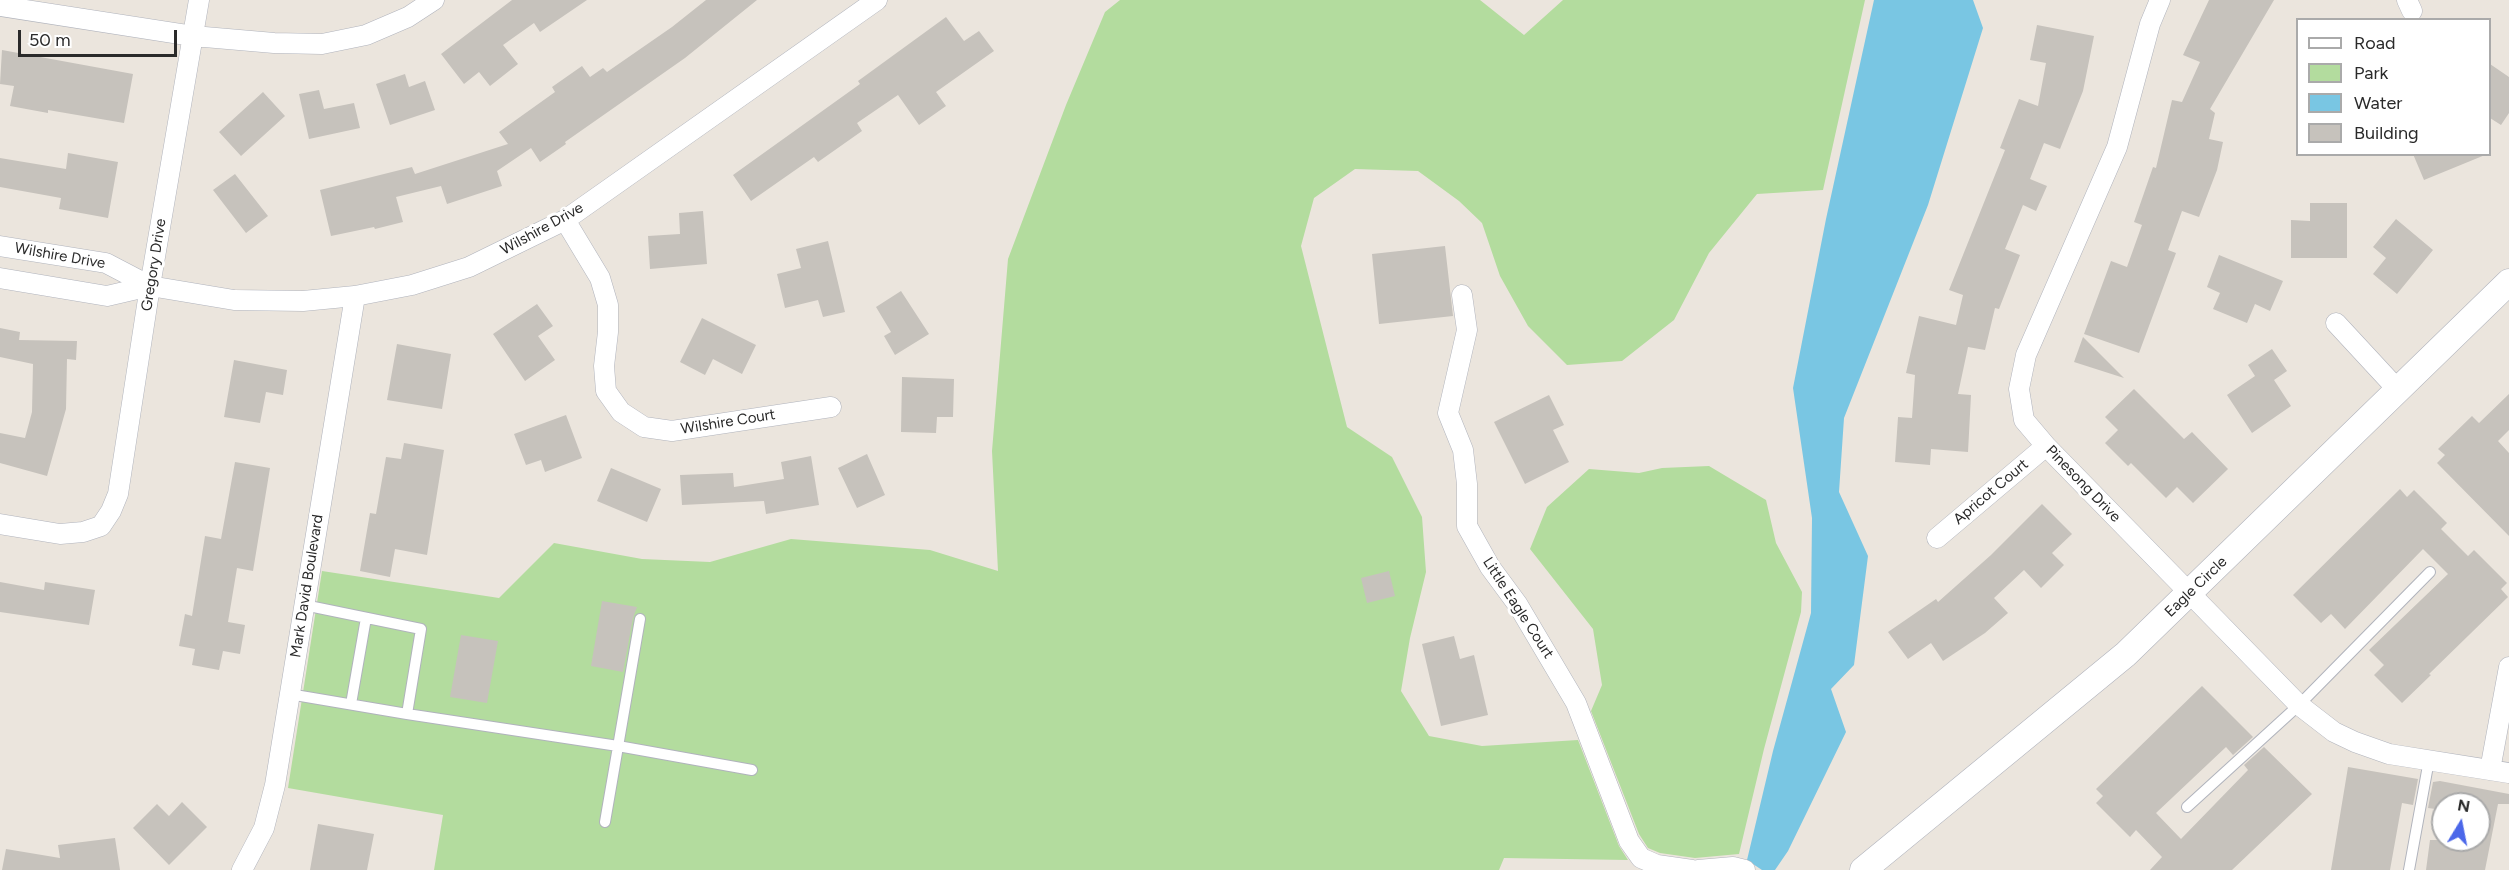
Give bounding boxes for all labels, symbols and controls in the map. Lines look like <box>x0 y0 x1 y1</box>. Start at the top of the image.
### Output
scale bar <box>21 18 180 56</box>
legend <box>2296 18 2491 156</box>
text: 50 m <box>29 29 71 51</box>
text: Road <box>2354 32 2395 54</box>
text: Park <box>2354 62 2388 84</box>
text: Water <box>2354 92 2402 114</box>
text: Building <box>2354 122 2419 144</box>
street label: Wilshire Drive <box>498 199 586 259</box>
street label: Gregory Drive <box>138 217 170 313</box>
street label: Wilshire Drive <box>13 239 107 273</box>
street label: Wilshire Court <box>679 406 777 438</box>
street label: Pinesong Drive <box>2042 442 2124 526</box>
street label: Apricot Court <box>1950 455 2032 529</box>
street label: Mark David Boulevard <box>287 513 327 659</box>
street label: Eagle Circle <box>2161 553 2231 621</box>
street label: Little Eagle Court <box>1479 554 1557 662</box>
north arrow <box>2431 792 2491 852</box>
text: N <box>2456 795 2472 816</box>

